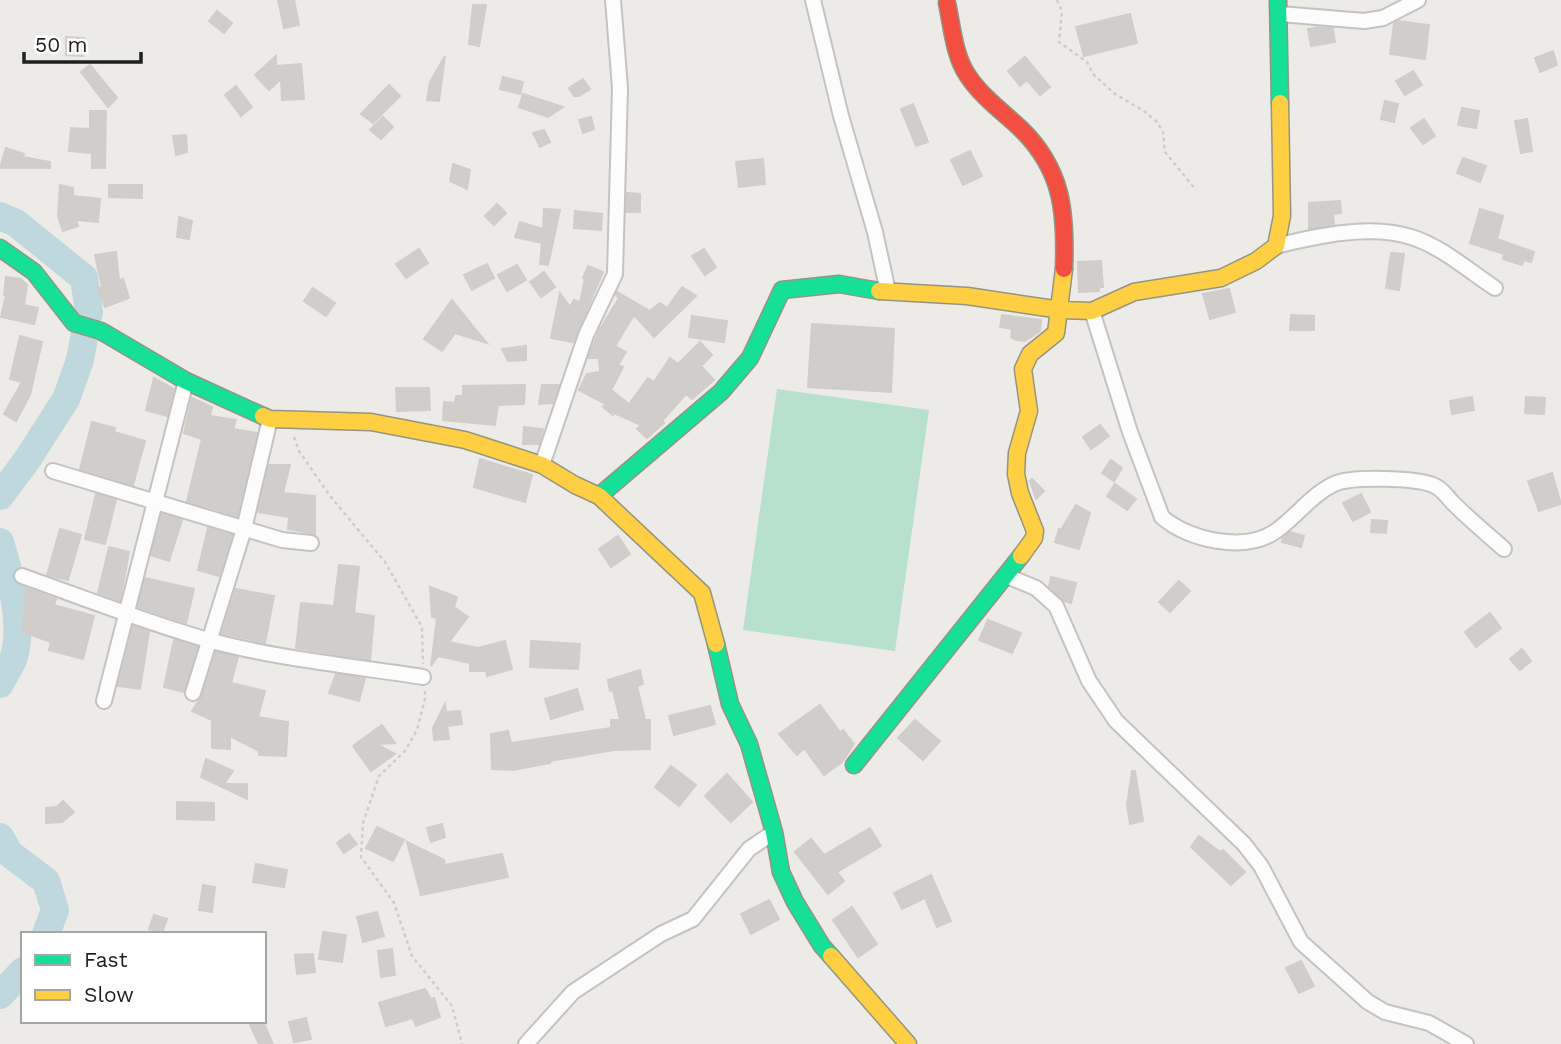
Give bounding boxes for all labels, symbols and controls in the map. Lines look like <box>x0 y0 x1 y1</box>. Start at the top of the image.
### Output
scale bar <box>24 21 142 65</box>
text: 50 m <box>35 32 87 57</box>
legend <box>21 932 266 1023</box>
text: Fast <box>84 947 128 972</box>
text: Slow <box>84 982 134 1007</box>

